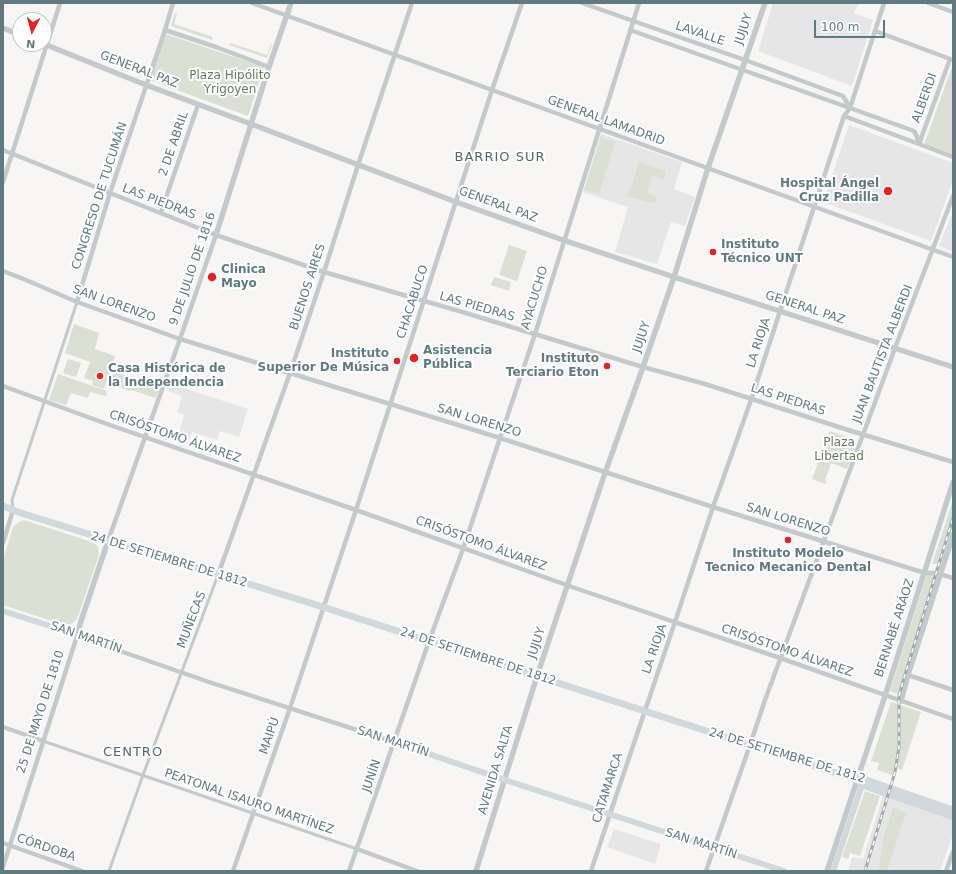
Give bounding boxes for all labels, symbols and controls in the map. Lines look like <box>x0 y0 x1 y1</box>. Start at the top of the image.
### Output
north arrow <box>12 12 52 52</box>
street label: JUJUY <box>732 12 756 46</box>
scale bar <box>816 12 887 38</box>
street label: LAVALLE <box>674 19 726 49</box>
text: 100 m <box>821 20 859 34</box>
text: N <box>26 36 36 50</box>
street label: GENERAL PAZ <box>98 48 180 92</box>
park label: Plaza Hipólito Yrigoyen <box>189 69 271 97</box>
street label: ALBERDI <box>909 71 941 125</box>
street label: GENERAL LAMADRID <box>545 93 667 149</box>
street label: 2 DE ABRIL <box>156 110 192 178</box>
street label: CONGRESO DE TUCUMÁN <box>69 120 131 272</box>
district label: BARRIO SUR <box>455 150 545 166</box>
place label: Hospital Ángel Cruz Padilla <box>780 177 879 205</box>
street label: LAS PIEDRAS <box>120 181 198 223</box>
street label: GENERAL PAZ <box>457 184 539 226</box>
marker: Hospital Ángel Cruz Padilla <box>882 185 894 197</box>
street label: 9 DE JULIO DE 1816 <box>167 210 219 328</box>
place label: Instituto Técnico UNT <box>721 238 803 266</box>
street label: BUENOS AIRES <box>287 242 329 332</box>
marker: Instituto Técnico UNT <box>708 247 718 257</box>
place label: Clinica Mayo <box>221 263 266 291</box>
street label: CHACABUCO <box>394 263 432 341</box>
street label: AYACUCHO <box>519 264 551 332</box>
marker: Clinica Mayo <box>206 271 218 283</box>
street label: SAN LORENZO <box>71 282 157 326</box>
street label: JUAN BAUTISTA ALBERDI <box>850 283 916 425</box>
street label: GENERAL PAZ <box>763 288 847 328</box>
street label: LAS PIEDRAS <box>438 289 516 325</box>
street label: LA RIOJA <box>744 316 774 370</box>
street label: JUJUY <box>630 320 654 354</box>
place label: Asistencia Pública <box>423 344 492 372</box>
place label: Instituto Superior De Música <box>257 347 389 375</box>
marker: Asistencia Pública <box>408 352 420 364</box>
place label: Instituto Terciario Eton <box>506 352 599 380</box>
marker: Instituto Superior De Música <box>392 356 402 366</box>
marker: Instituto Terciario Eton <box>602 361 612 371</box>
place label: Casa Histórica de la Independencia <box>108 362 226 390</box>
marker: Casa Histórica de la Independencia <box>95 371 105 381</box>
street label: LAS PIEDRAS <box>749 381 827 419</box>
street label: SAN LORENZO <box>435 401 523 441</box>
street label: CRISÓSTOMO ÁLVAREZ <box>107 408 243 466</box>
park label: Plaza Libertad <box>814 436 864 464</box>
street label: SAN LORENZO <box>744 500 832 540</box>
street label: CRISÓSTOMO ÁLVAREZ <box>413 514 549 574</box>
street label: 24 DE SETIEMBRE DE 1812 <box>89 529 249 591</box>
marker: Instituto Modelo Tecnico Mecanico Dental <box>783 535 793 545</box>
place label: Instituto Modelo Tecnico Mecanico Dental <box>705 547 871 575</box>
street label: BERNABÉ ARÁOZ <box>872 577 918 679</box>
street label: MUÑECAS <box>175 589 209 651</box>
street label: SAN MARTÍN <box>48 619 124 657</box>
street label: LA RIOJA <box>640 622 670 676</box>
street label: CRISÓSTOMO ÁLVAREZ <box>719 622 855 680</box>
street label: 24 DE SETIEMBRE DE 1812 <box>398 625 558 689</box>
street label: JUJUY <box>525 626 549 660</box>
street label: 25 DE MAYO DE 1810 <box>14 649 68 775</box>
street label: MAIPÚ <box>257 716 283 756</box>
street label: SAN MARTÍN <box>355 724 431 760</box>
street label: AVENIDA SALTA <box>476 724 516 816</box>
street label: 24 DE SETIEMBRE DE 1812 <box>707 725 867 787</box>
district label: CENTRO <box>103 745 163 761</box>
street label: CATAMARCA <box>590 751 626 825</box>
street label: JUNÍN <box>360 758 384 794</box>
street label: PEATONAL ISAURO MARTÍNEZ <box>162 766 336 838</box>
street label: SAN MARTÍN <box>663 826 739 862</box>
street label: CÓRDOBA <box>15 831 77 865</box>

